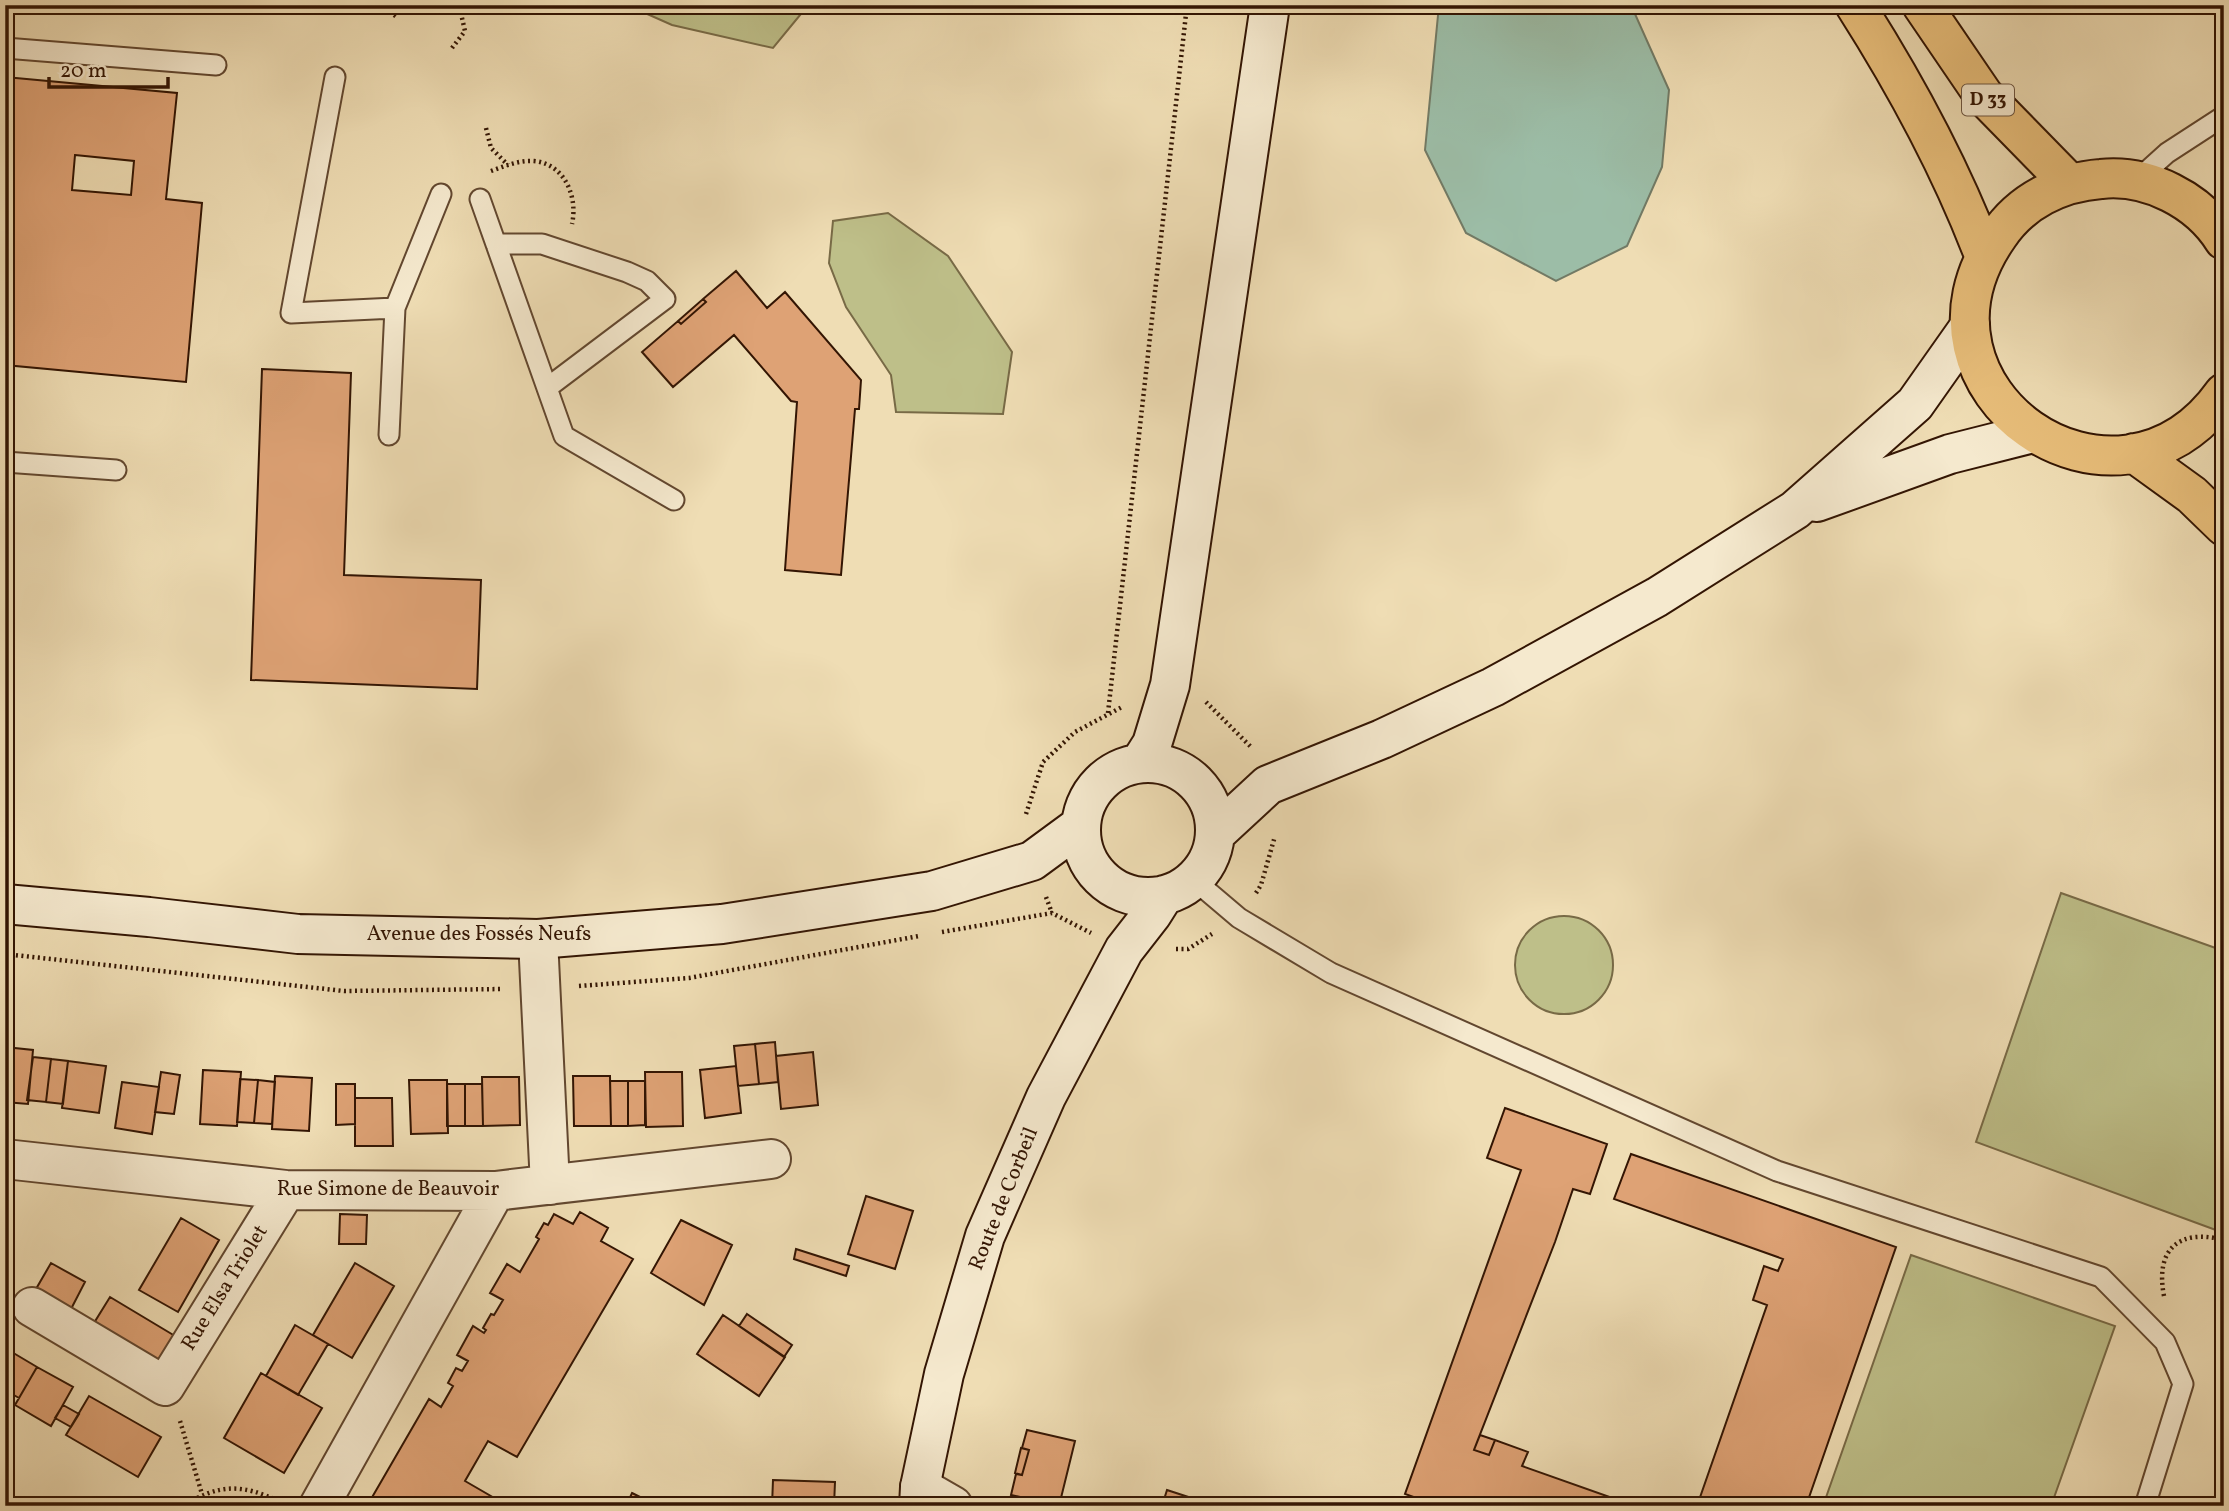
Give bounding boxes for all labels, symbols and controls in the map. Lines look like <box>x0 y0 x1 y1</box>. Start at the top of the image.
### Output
scale bar <box>49 46 168 90</box>
text: 20 m <box>60 57 106 86</box>
road number: D 33 <box>1962 85 2014 116</box>
street label: Avenue des Fossés Neufs <box>367 920 591 949</box>
street label: Route de Corbeil <box>962 1123 1046 1275</box>
street label: Rue Simone de Beauvoir <box>277 1175 499 1204</box>
street label: Rue Elsa Triolet <box>175 1220 275 1356</box>

